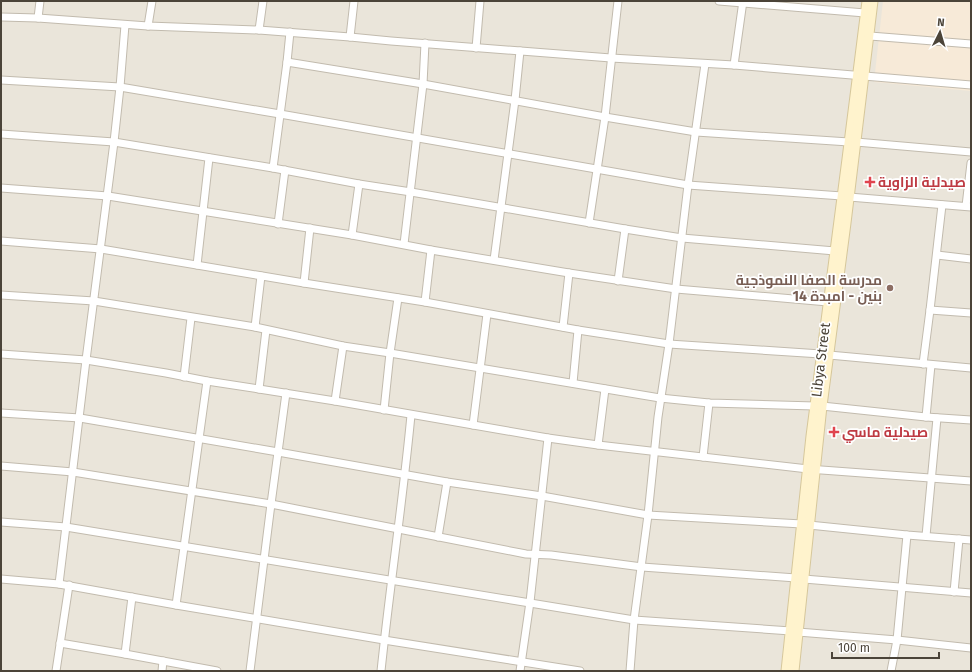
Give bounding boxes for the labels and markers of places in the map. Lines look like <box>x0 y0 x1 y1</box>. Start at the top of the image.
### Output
place label: صيدلية الزاوية <box>878 174 966 191</box>
marker: صيدلية الزاوية <box>865 177 875 187</box>
place label: مدرسة الصفا النموذجية بنين - امبدة 14 <box>736 272 882 305</box>
marker: مدرسة الصفا النموذجية بنين - امبدة 14 <box>885 283 895 293</box>
place label: صيدلية ماسي <box>842 424 928 443</box>
marker: صيدلية ماسي <box>829 427 839 437</box>

